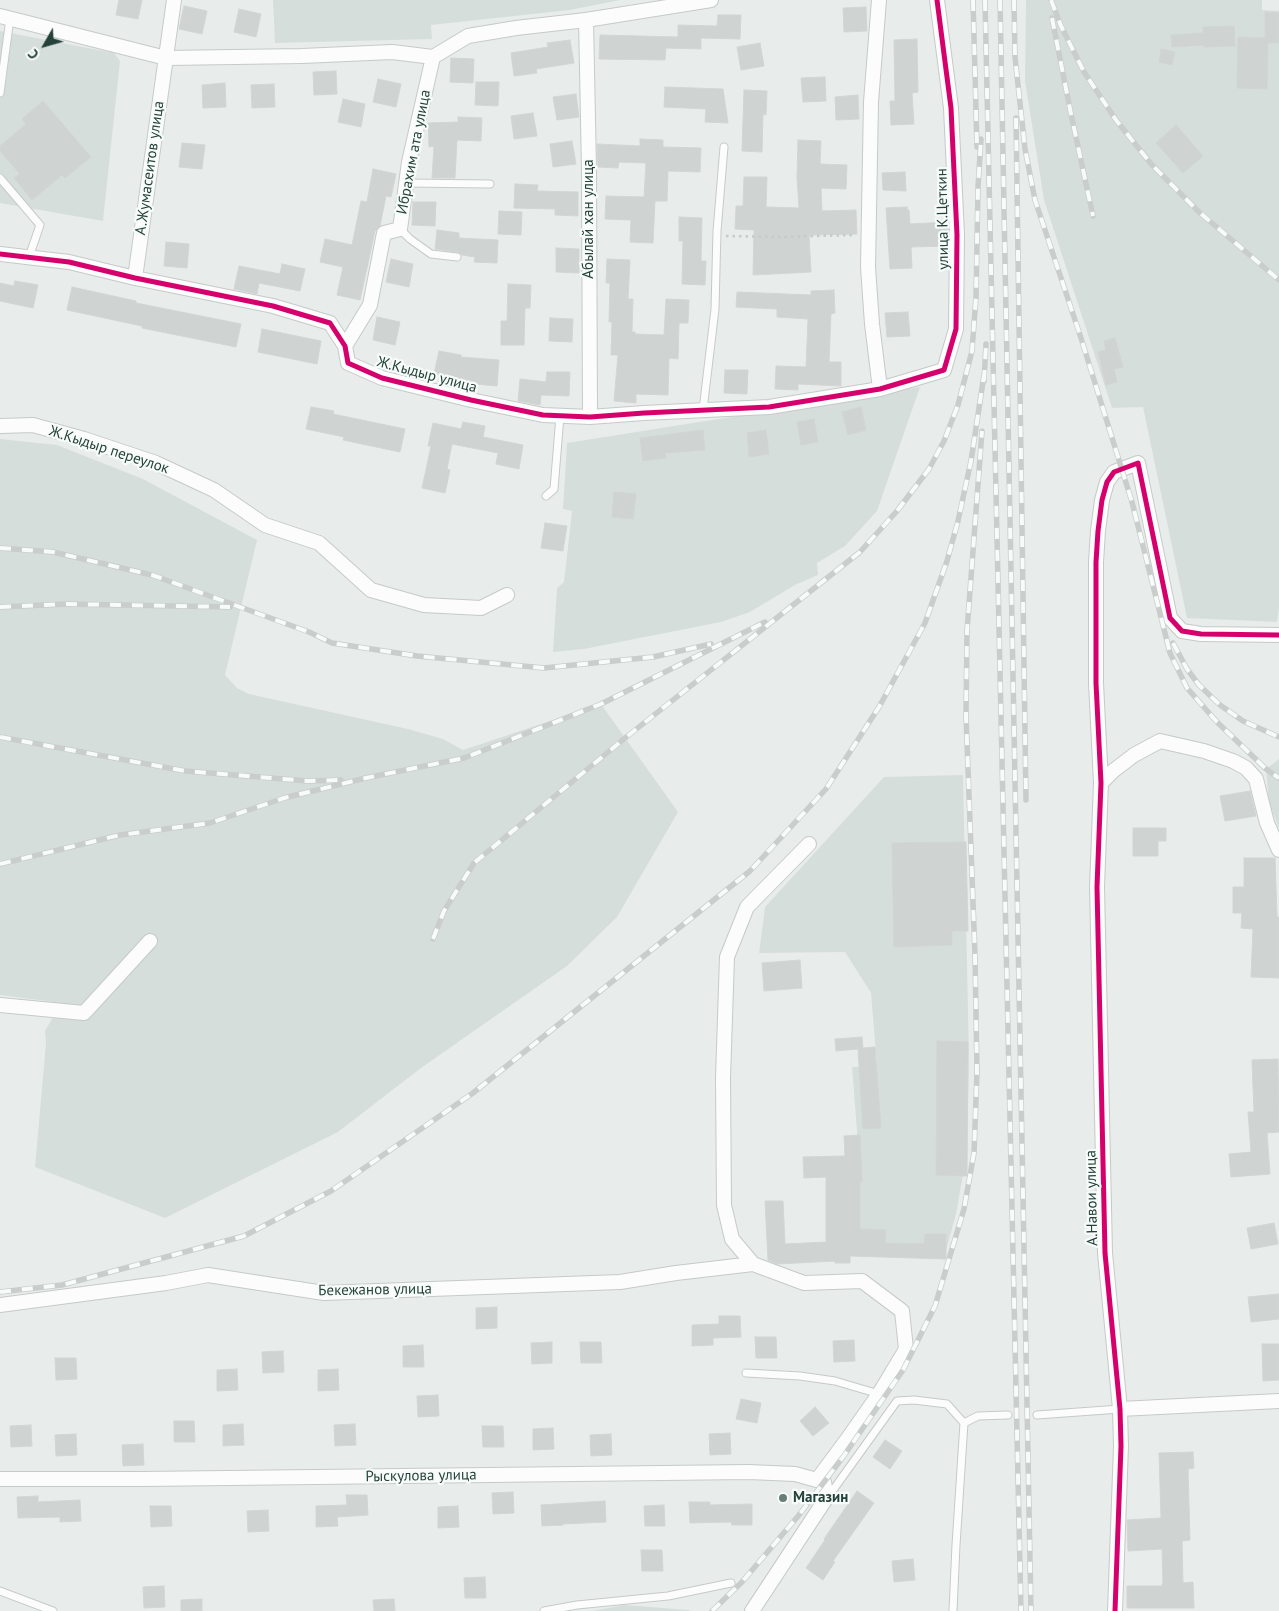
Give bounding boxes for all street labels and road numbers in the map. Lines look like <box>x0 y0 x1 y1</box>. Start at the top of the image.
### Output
street label: Ибрахим ата улица <box>393 88 435 216</box>
street label: А.Жумасеитов улица <box>132 100 168 236</box>
street label: Абылай хан улица <box>580 159 598 279</box>
street label: улица К.Цеткин <box>933 168 953 270</box>
street label: Ж.Кыдыр улица <box>375 353 479 397</box>
street label: Ж.Кыдыр переулок <box>47 422 171 478</box>
street label: А.Навои улица <box>1082 1150 1102 1246</box>
street label: Бекежанов улица <box>318 1280 432 1300</box>
street label: Рыскулова улица <box>365 1466 477 1486</box>

